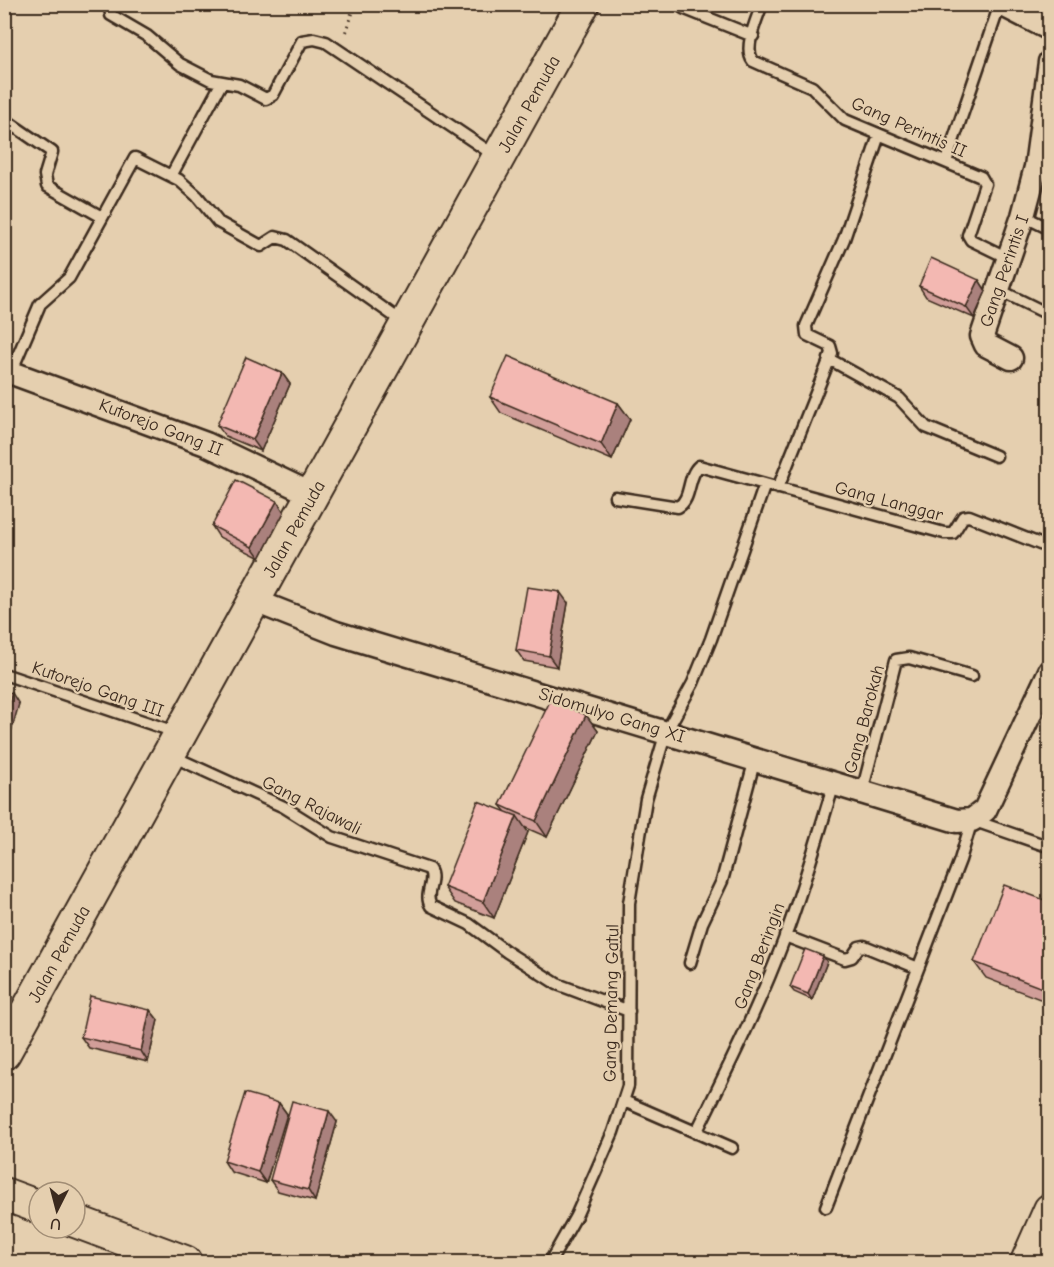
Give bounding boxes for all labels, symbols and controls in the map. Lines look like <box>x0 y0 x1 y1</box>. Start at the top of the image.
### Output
street label: Jalan Pemuda <box>494 52 565 157</box>
street label: Gang Perintis II <box>848 93 970 162</box>
street label: Gang Perintis I <box>975 212 1033 330</box>
street label: Kutorejo Gang II <box>96 394 226 461</box>
street label: Jalan Pemuda <box>259 477 330 582</box>
street label: Gang Langgar <box>832 477 946 526</box>
street label: Kutorejo Gang III <box>29 657 166 722</box>
street label: Gang Barokah <box>840 662 889 776</box>
street label: Sidomulyo Gang XI <box>536 683 687 748</box>
street label: Gang Rajawali <box>259 771 365 839</box>
street label: Gang Beringin <box>729 900 789 1013</box>
street label: Jalan Pemuda <box>24 902 95 1007</box>
street label: Gang Demang Gatul <box>600 924 623 1082</box>
north arrow <box>27 1180 87 1240</box>
text: U <box>49 1214 62 1233</box>

